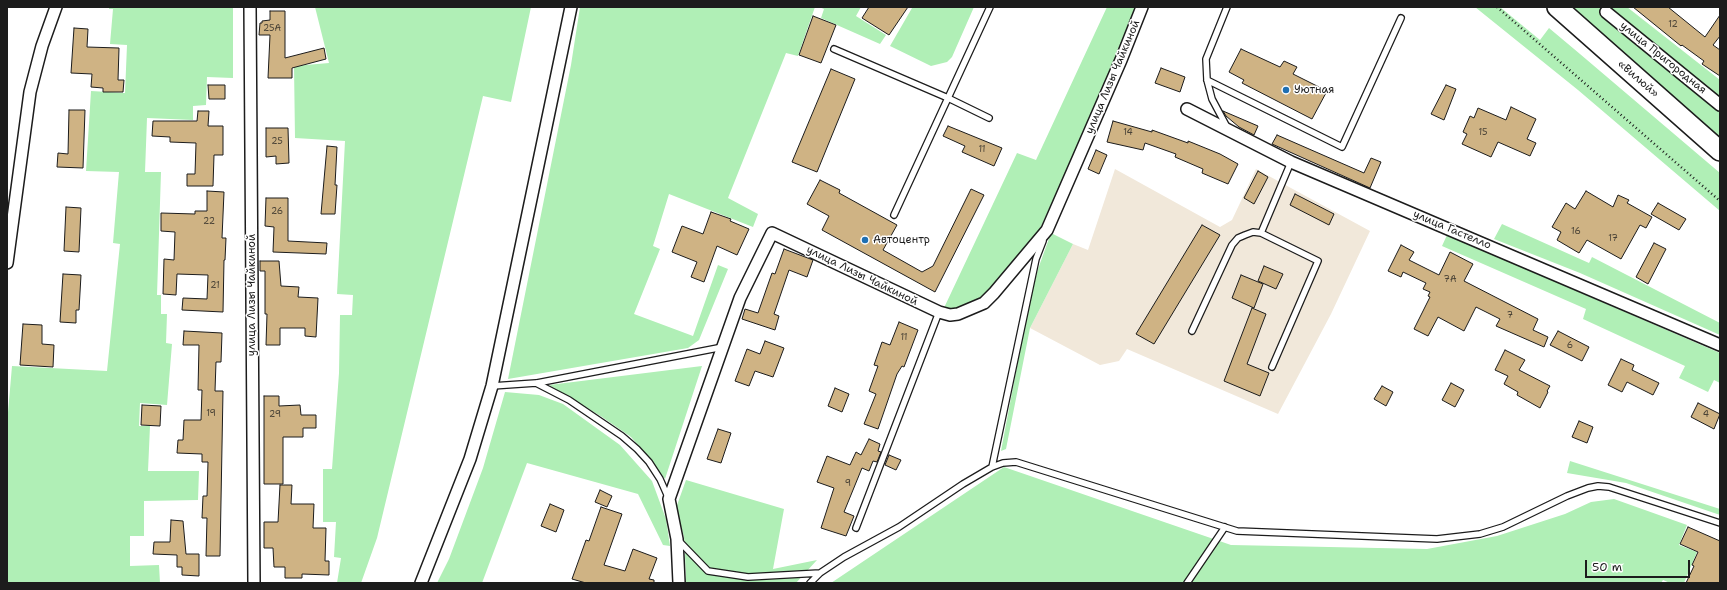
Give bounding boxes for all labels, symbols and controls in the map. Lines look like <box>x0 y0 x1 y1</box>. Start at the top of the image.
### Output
street label: улица Лизы Чайкиной <box>1083 18 1143 136</box>
street label: улица Пригородная <box>1617 19 1709 97</box>
house number: 12 <box>1668 20 1678 30</box>
house number: 25А <box>263 24 281 34</box>
street label: «Вилюй» <box>1615 58 1661 100</box>
place label: Уютная <box>1294 83 1334 97</box>
marker: Уютная <box>1281 85 1291 95</box>
house number: 14 <box>1123 128 1133 138</box>
house number: 15 <box>1478 128 1488 138</box>
house number: 25 <box>271 137 283 147</box>
house number: 11 <box>978 145 986 155</box>
house number: 26 <box>271 207 283 217</box>
street label: улица Гастелло <box>1411 208 1493 252</box>
house number: 22 <box>203 217 215 227</box>
house number: 16 <box>1571 227 1581 237</box>
place label: Автоцентр <box>873 233 930 247</box>
street label: улица Лизы Чайкиной <box>245 234 259 356</box>
house number: 17 <box>1608 234 1618 244</box>
marker: Автоцентр <box>860 235 870 245</box>
street label: улица Лизы Чайкиной <box>804 243 920 309</box>
house number: 7А <box>1444 275 1456 285</box>
house number: 21 <box>210 281 220 291</box>
house number: 7 <box>1507 311 1513 321</box>
house number: 11 <box>900 333 908 343</box>
house number: 6 <box>1567 341 1573 351</box>
house number: 19 <box>206 409 216 419</box>
house number: 29 <box>269 410 281 420</box>
house number: 4 <box>1703 410 1709 420</box>
house number: 9 <box>845 479 851 489</box>
scale bar <box>1587 552 1692 578</box>
text: 50 m <box>1592 559 1622 575</box>

